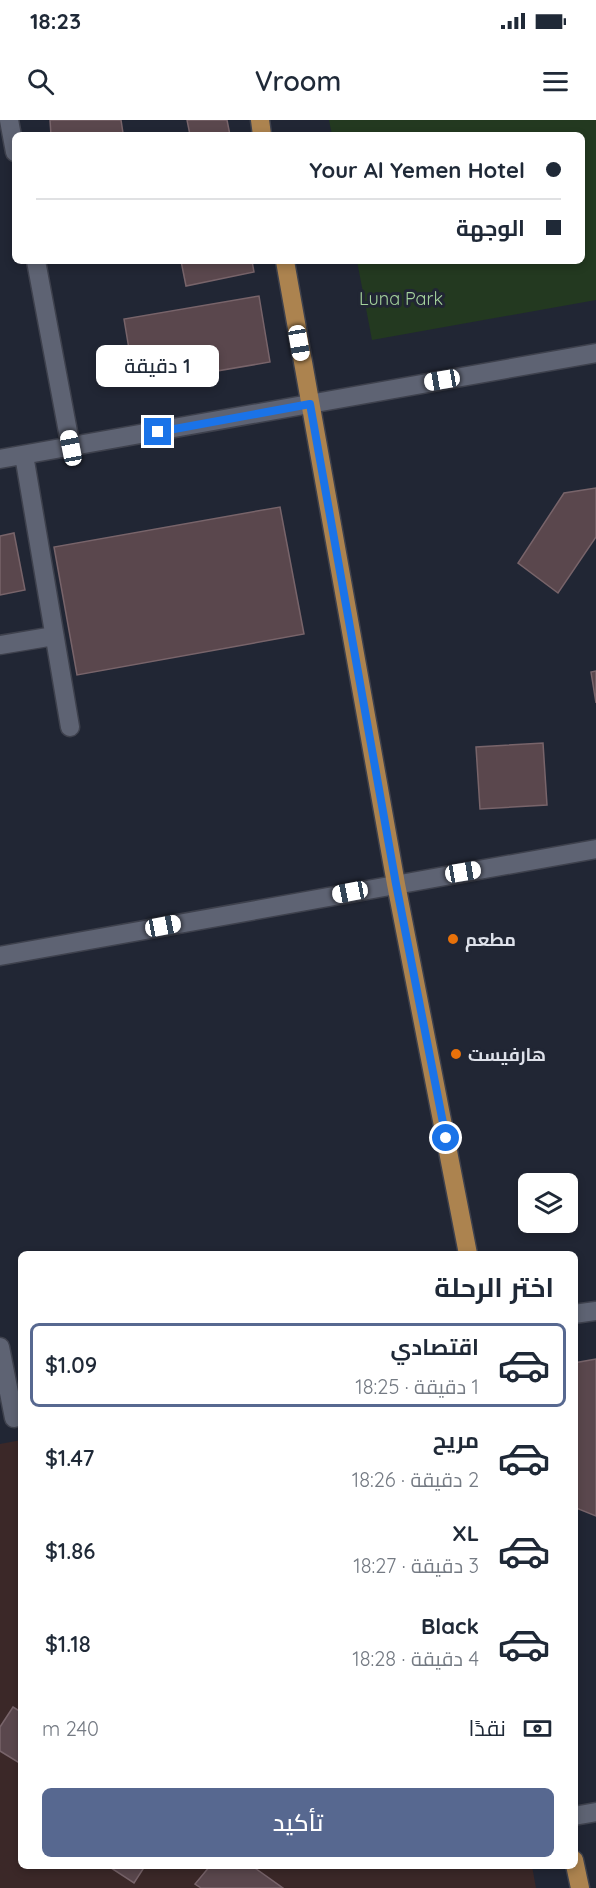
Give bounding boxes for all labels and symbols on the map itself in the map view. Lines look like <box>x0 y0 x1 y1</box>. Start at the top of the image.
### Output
park label: Luna Park <box>359 287 443 310</box>
car <box>287 324 311 362</box>
callout: 1 دقيقة <box>96 345 219 387</box>
car <box>423 368 461 392</box>
route end <box>144 418 171 445</box>
car <box>59 429 83 467</box>
car <box>444 860 482 884</box>
car <box>331 880 369 904</box>
car <box>144 914 182 938</box>
place label: مطعم <box>465 928 516 952</box>
marker: مطعم <box>446 932 460 946</box>
place label: هارفيست <box>468 1043 546 1066</box>
marker: هارفيست <box>449 1047 463 1061</box>
route start <box>432 1124 459 1151</box>

